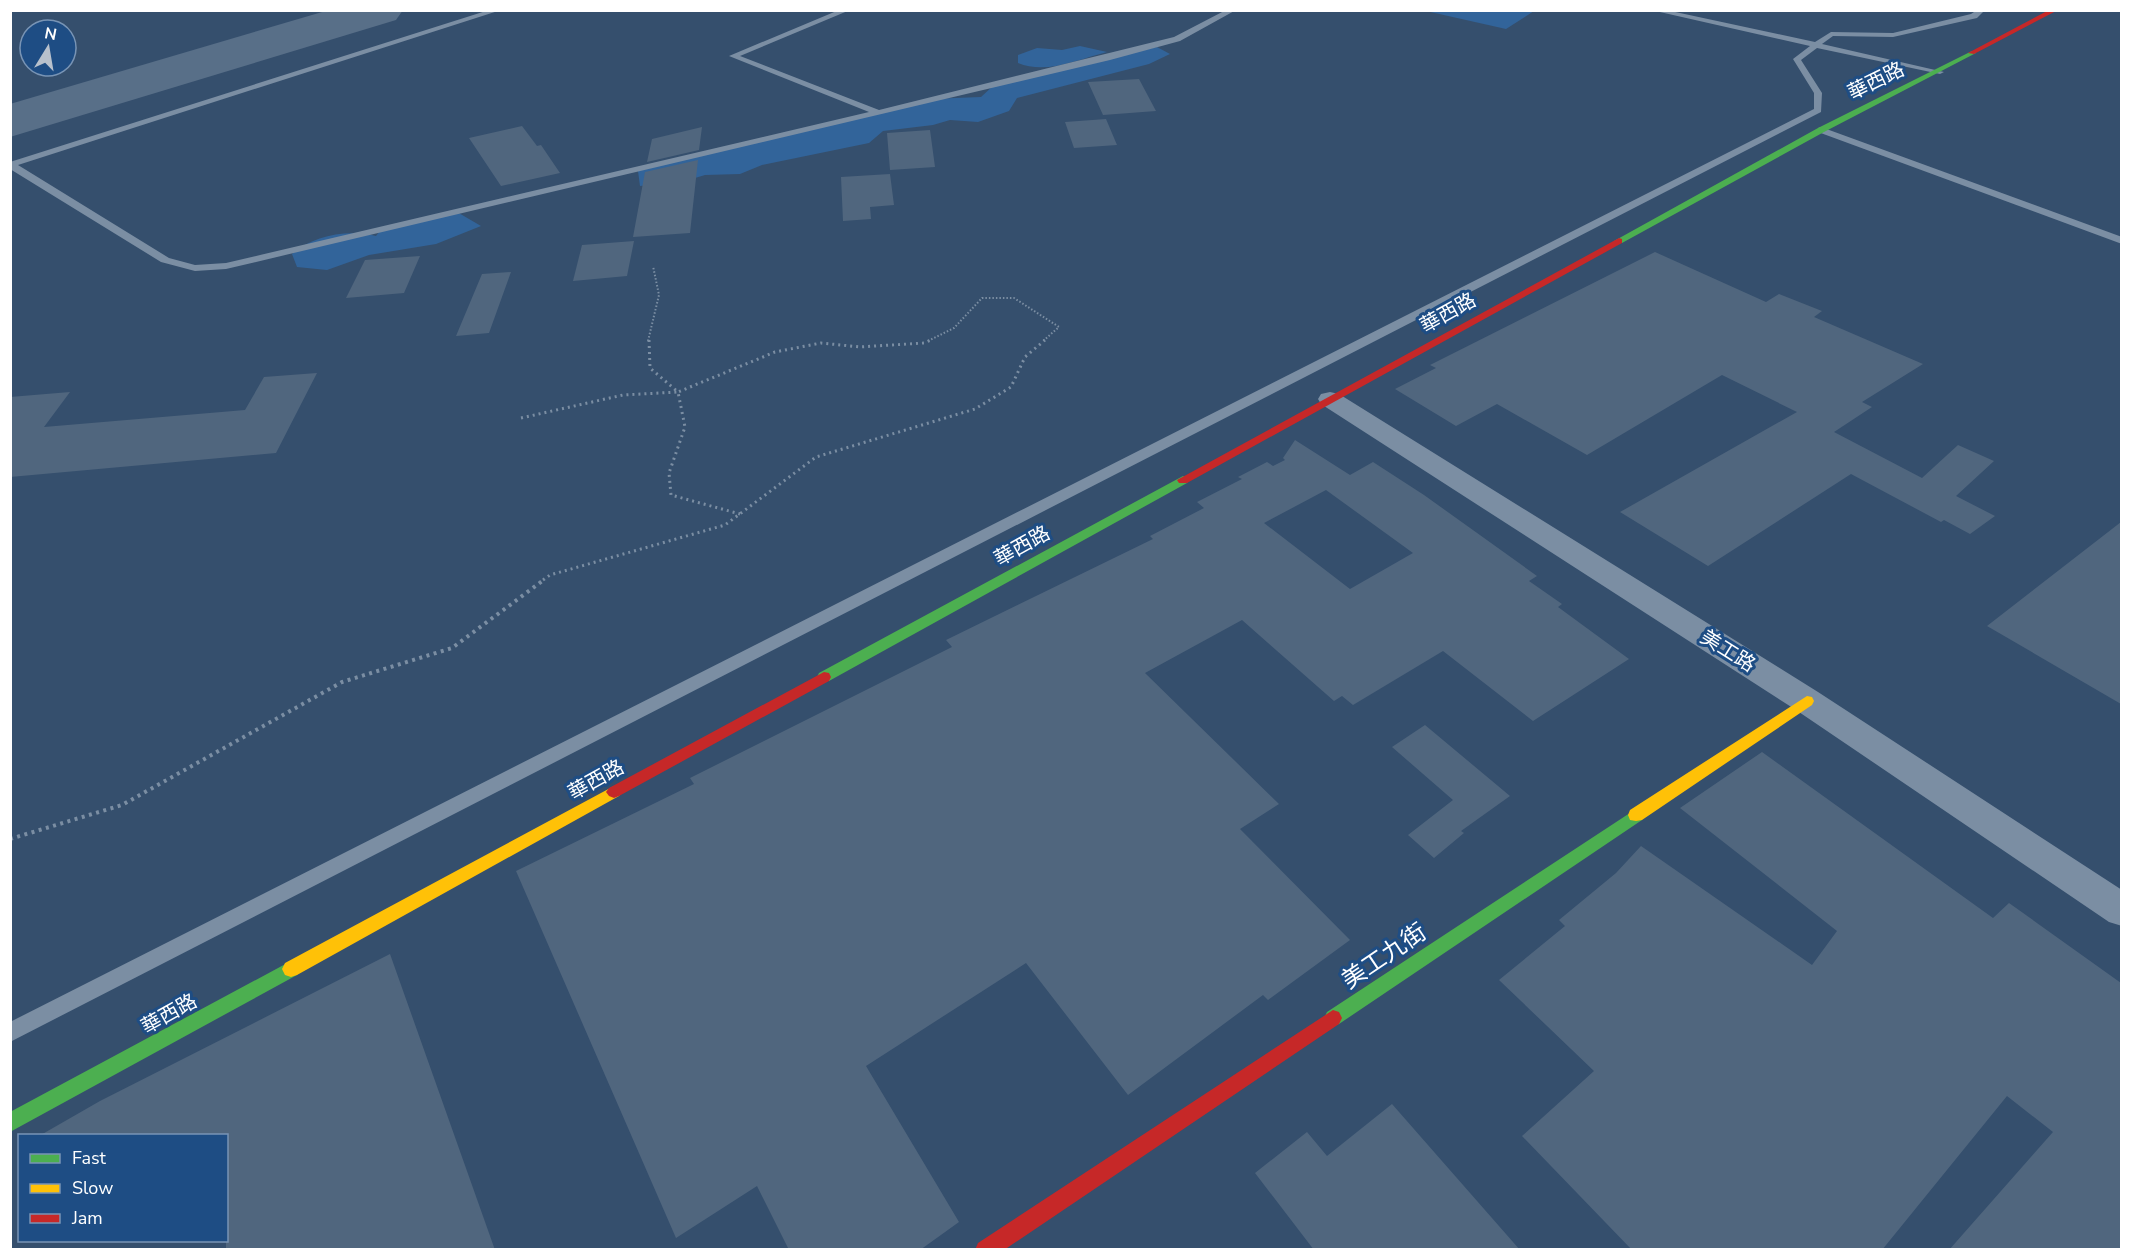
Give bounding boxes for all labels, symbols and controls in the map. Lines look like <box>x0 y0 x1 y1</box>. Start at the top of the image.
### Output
north arrow <box>18 18 78 78</box>
text: N <box>43 22 59 46</box>
street label: 華西路 <box>1843 56 1909 106</box>
street label: 華西路 <box>1415 287 1481 339</box>
street label: 華西路 <box>989 520 1055 572</box>
street label: 美工路 <box>1695 624 1761 678</box>
street label: 華西路 <box>563 754 629 806</box>
street label: 美工九街 <box>1335 916 1433 996</box>
street label: 華西路 <box>136 988 202 1040</box>
legend <box>18 1134 228 1242</box>
text: Fast <box>72 1146 107 1170</box>
text: Slow <box>72 1176 113 1200</box>
text: Jam <box>71 1206 103 1230</box>

